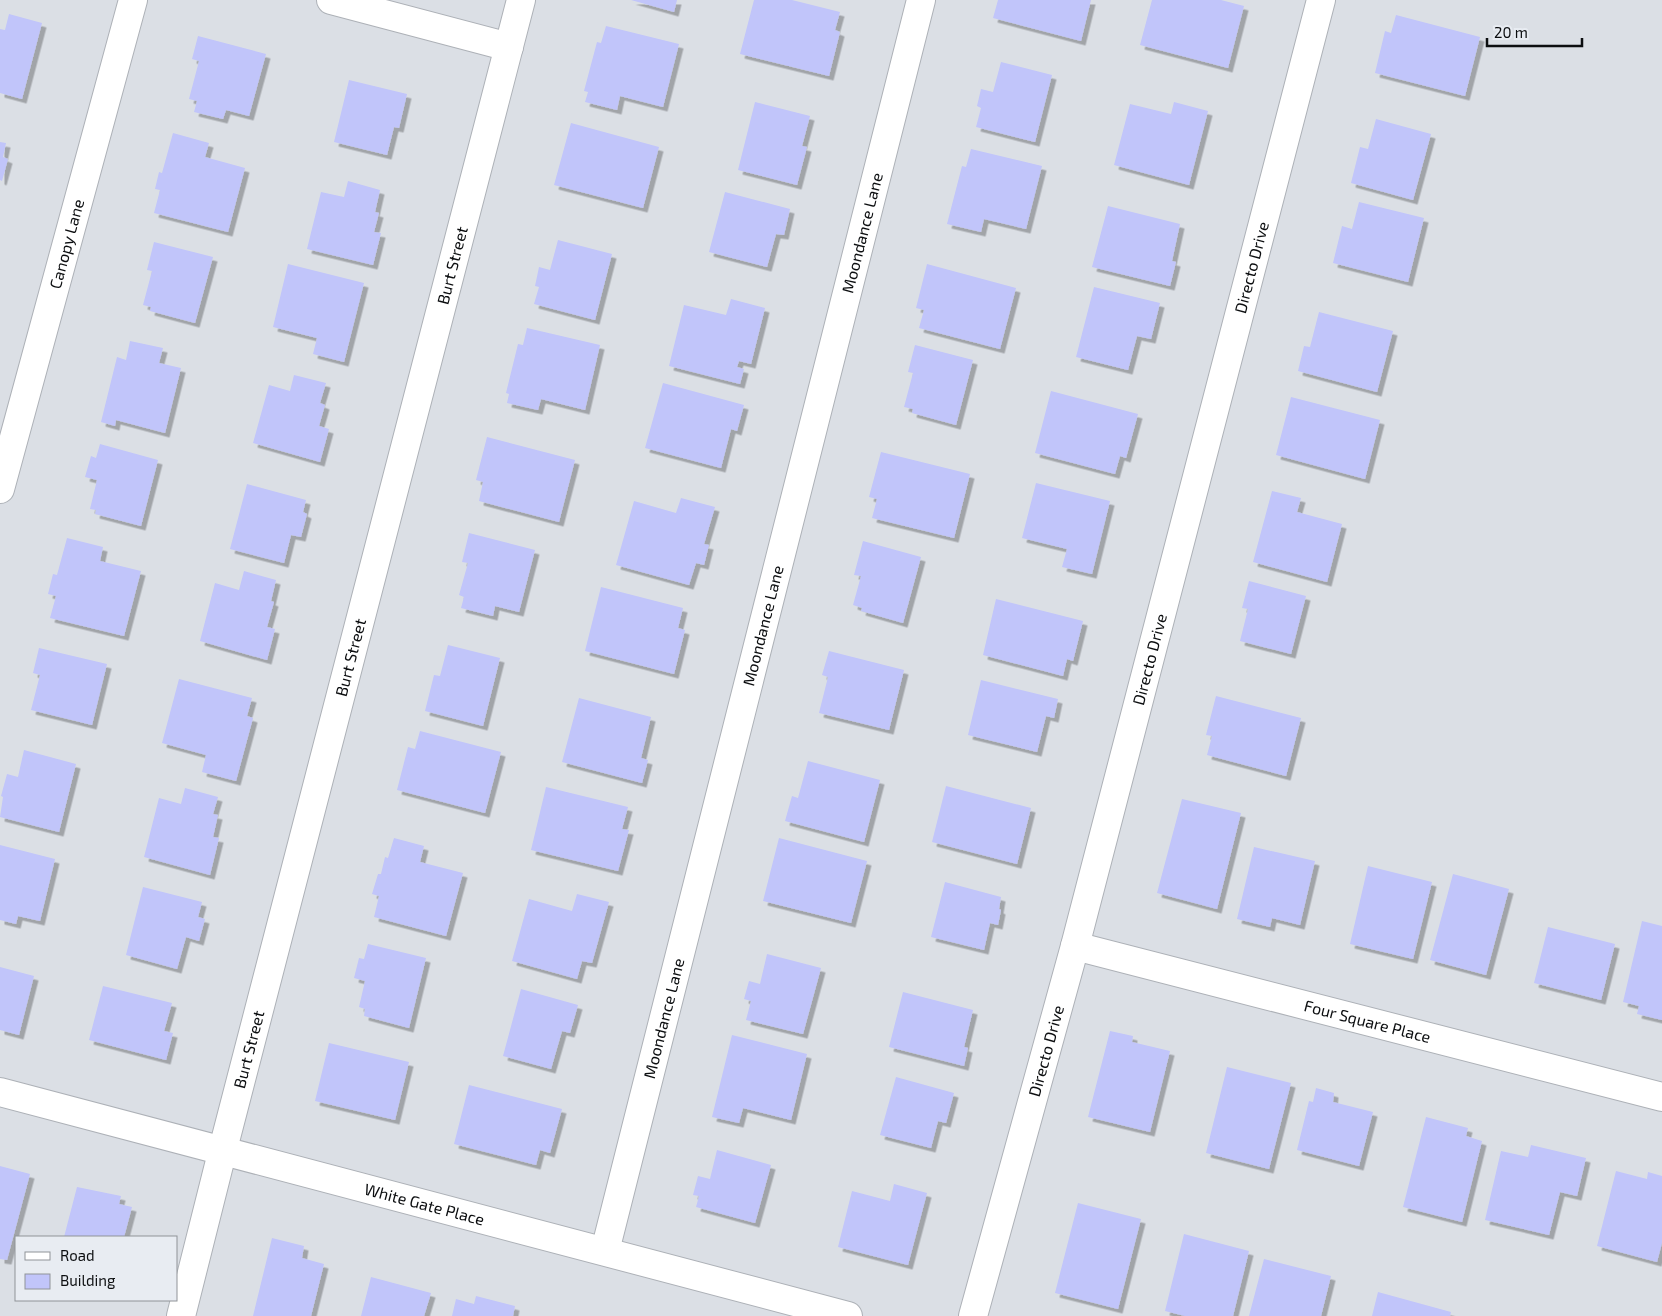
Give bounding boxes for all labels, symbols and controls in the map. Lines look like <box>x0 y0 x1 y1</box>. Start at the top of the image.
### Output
scale bar <box>1487 15 1582 47</box>
text: 20 m <box>1494 23 1528 41</box>
street label: Moondance Lane <box>837 171 886 295</box>
street label: Canopy Lane <box>45 197 87 291</box>
street label: Directo Drive <box>1230 219 1272 315</box>
street label: Burt Street <box>432 224 471 306</box>
street label: Moondance Lane <box>738 563 787 688</box>
street label: Directo Drive <box>1128 611 1170 707</box>
street label: Burt Street <box>331 616 369 698</box>
street label: Moondance Lane <box>639 956 688 1080</box>
street label: Four Square Place <box>1302 995 1433 1046</box>
street label: Directo Drive <box>1024 1003 1067 1099</box>
street label: Burt Street <box>229 1008 268 1090</box>
street label: White Gate Place <box>363 1179 487 1229</box>
legend <box>15 1236 178 1301</box>
text: Road <box>60 1246 95 1264</box>
text: Building <box>60 1271 116 1289</box>

